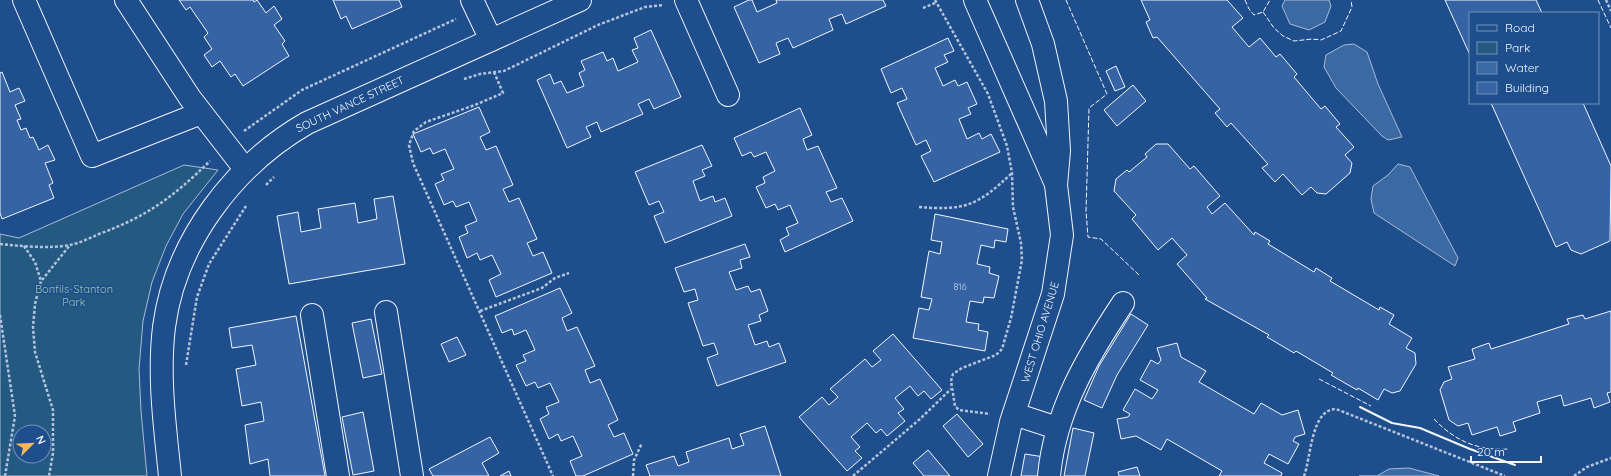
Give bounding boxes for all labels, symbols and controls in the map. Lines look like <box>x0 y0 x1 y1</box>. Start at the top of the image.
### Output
legend <box>1469 12 1599 104</box>
text: Road <box>1505 20 1535 35</box>
text: Park <box>1505 40 1530 55</box>
text: Water <box>1505 60 1540 75</box>
street label: SOUTH VANCE STREET <box>294 73 407 135</box>
text: Building <box>1505 80 1549 95</box>
street label: WEST OHIO AVENUE <box>1018 280 1062 384</box>
house number: 816 <box>953 281 967 292</box>
park label: Bonfils-Stanton Park <box>35 282 113 309</box>
north arrow <box>12 424 52 464</box>
text: N <box>33 433 49 446</box>
scale bar <box>1471 438 1541 464</box>
text: 20 m <box>1477 444 1505 459</box>

